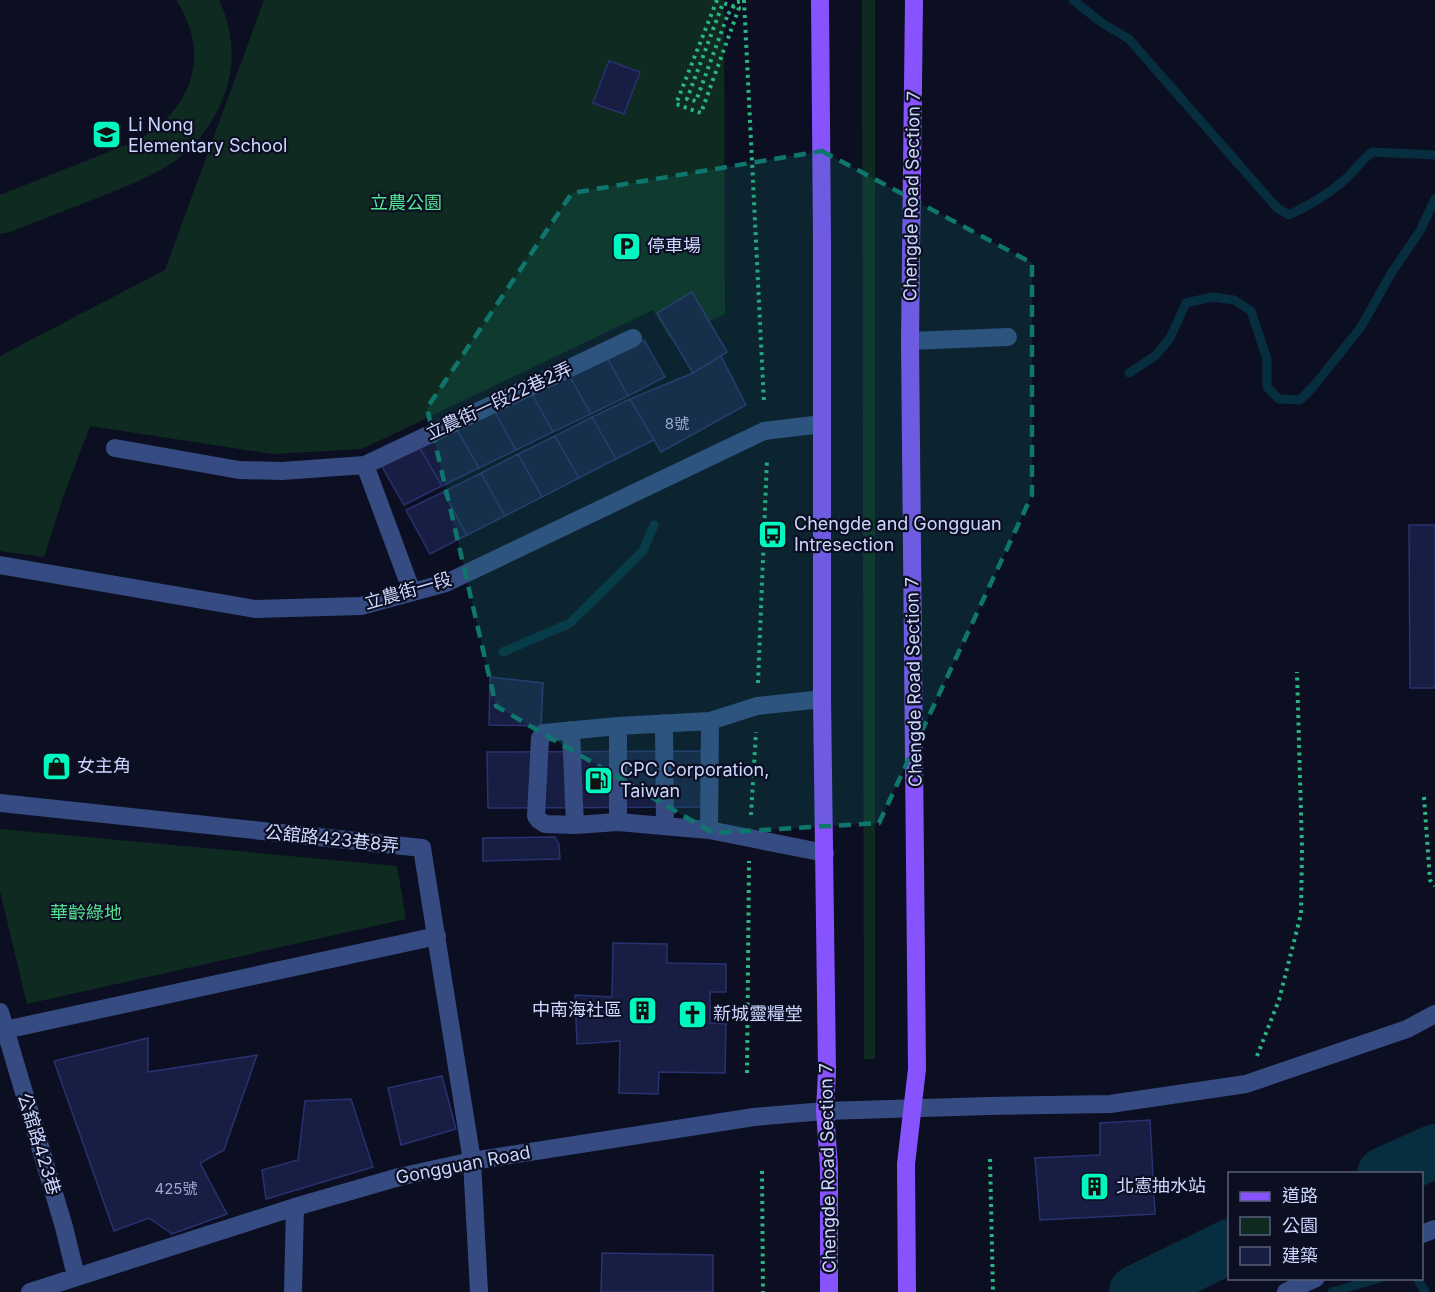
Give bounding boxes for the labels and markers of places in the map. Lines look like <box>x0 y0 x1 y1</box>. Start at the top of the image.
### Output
place label: Li Nong Elementary School <box>128 114 287 156</box>
school or university icon: Li Nong Elementary School <box>91 119 123 151</box>
parking icon: 停車場 <box>610 230 642 262</box>
place label: 停車場 <box>647 235 701 256</box>
place label: Chengde and Gongguan Intresection <box>794 513 1002 555</box>
bus stop icon: Chengde and Gongguan Intresection <box>757 518 789 550</box>
shop icon: 女主角 <box>40 750 72 782</box>
place label: 女主角 <box>77 755 131 776</box>
place label: CPC Corporation, Taiwan <box>620 759 769 801</box>
fuel station icon: CPC Corporation, Taiwan <box>583 764 615 796</box>
building icon: 中南海社區 <box>627 994 659 1026</box>
church icon: 新城靈糧堂 <box>676 998 708 1030</box>
place label: 中南海社區 <box>532 999 622 1020</box>
place label: 新城靈糧堂 <box>713 1003 803 1024</box>
building icon: 北憲抽水站 <box>1079 1170 1111 1202</box>
place label: 北憲抽水站 <box>1116 1175 1206 1196</box>

